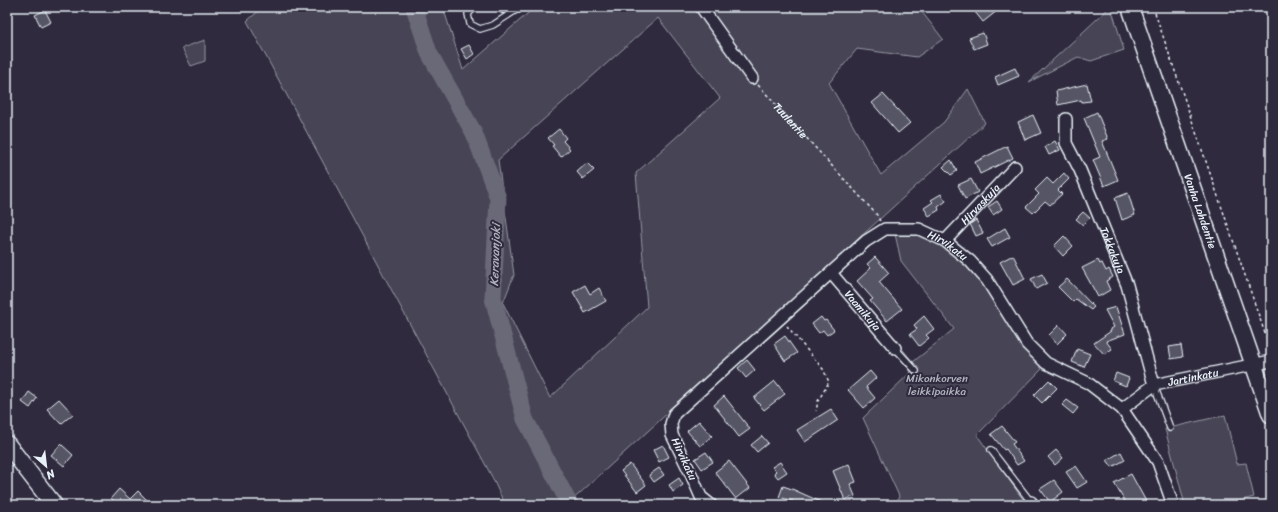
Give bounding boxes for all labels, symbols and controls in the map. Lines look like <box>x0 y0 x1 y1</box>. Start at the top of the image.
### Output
street label: Tuulentie <box>768 98 813 143</box>
street label: Vanha Lahdentie <box>1179 171 1222 252</box>
street label: Hirvaskuja <box>955 178 1005 229</box>
water label: Keravanjoki <box>483 221 507 286</box>
street label: Tokkakuja <box>1095 224 1131 277</box>
street label: Hirvikatu <box>925 225 972 266</box>
street label: Vaamikuja <box>840 286 886 335</box>
street label: Jartinkatu <box>1165 362 1220 392</box>
park label: Mikonkorven leikkipaikka <box>906 369 968 401</box>
street label: Hirvikatu <box>666 434 702 484</box>
north arrow <box>26 446 66 486</box>
text: N <box>42 464 59 485</box>

